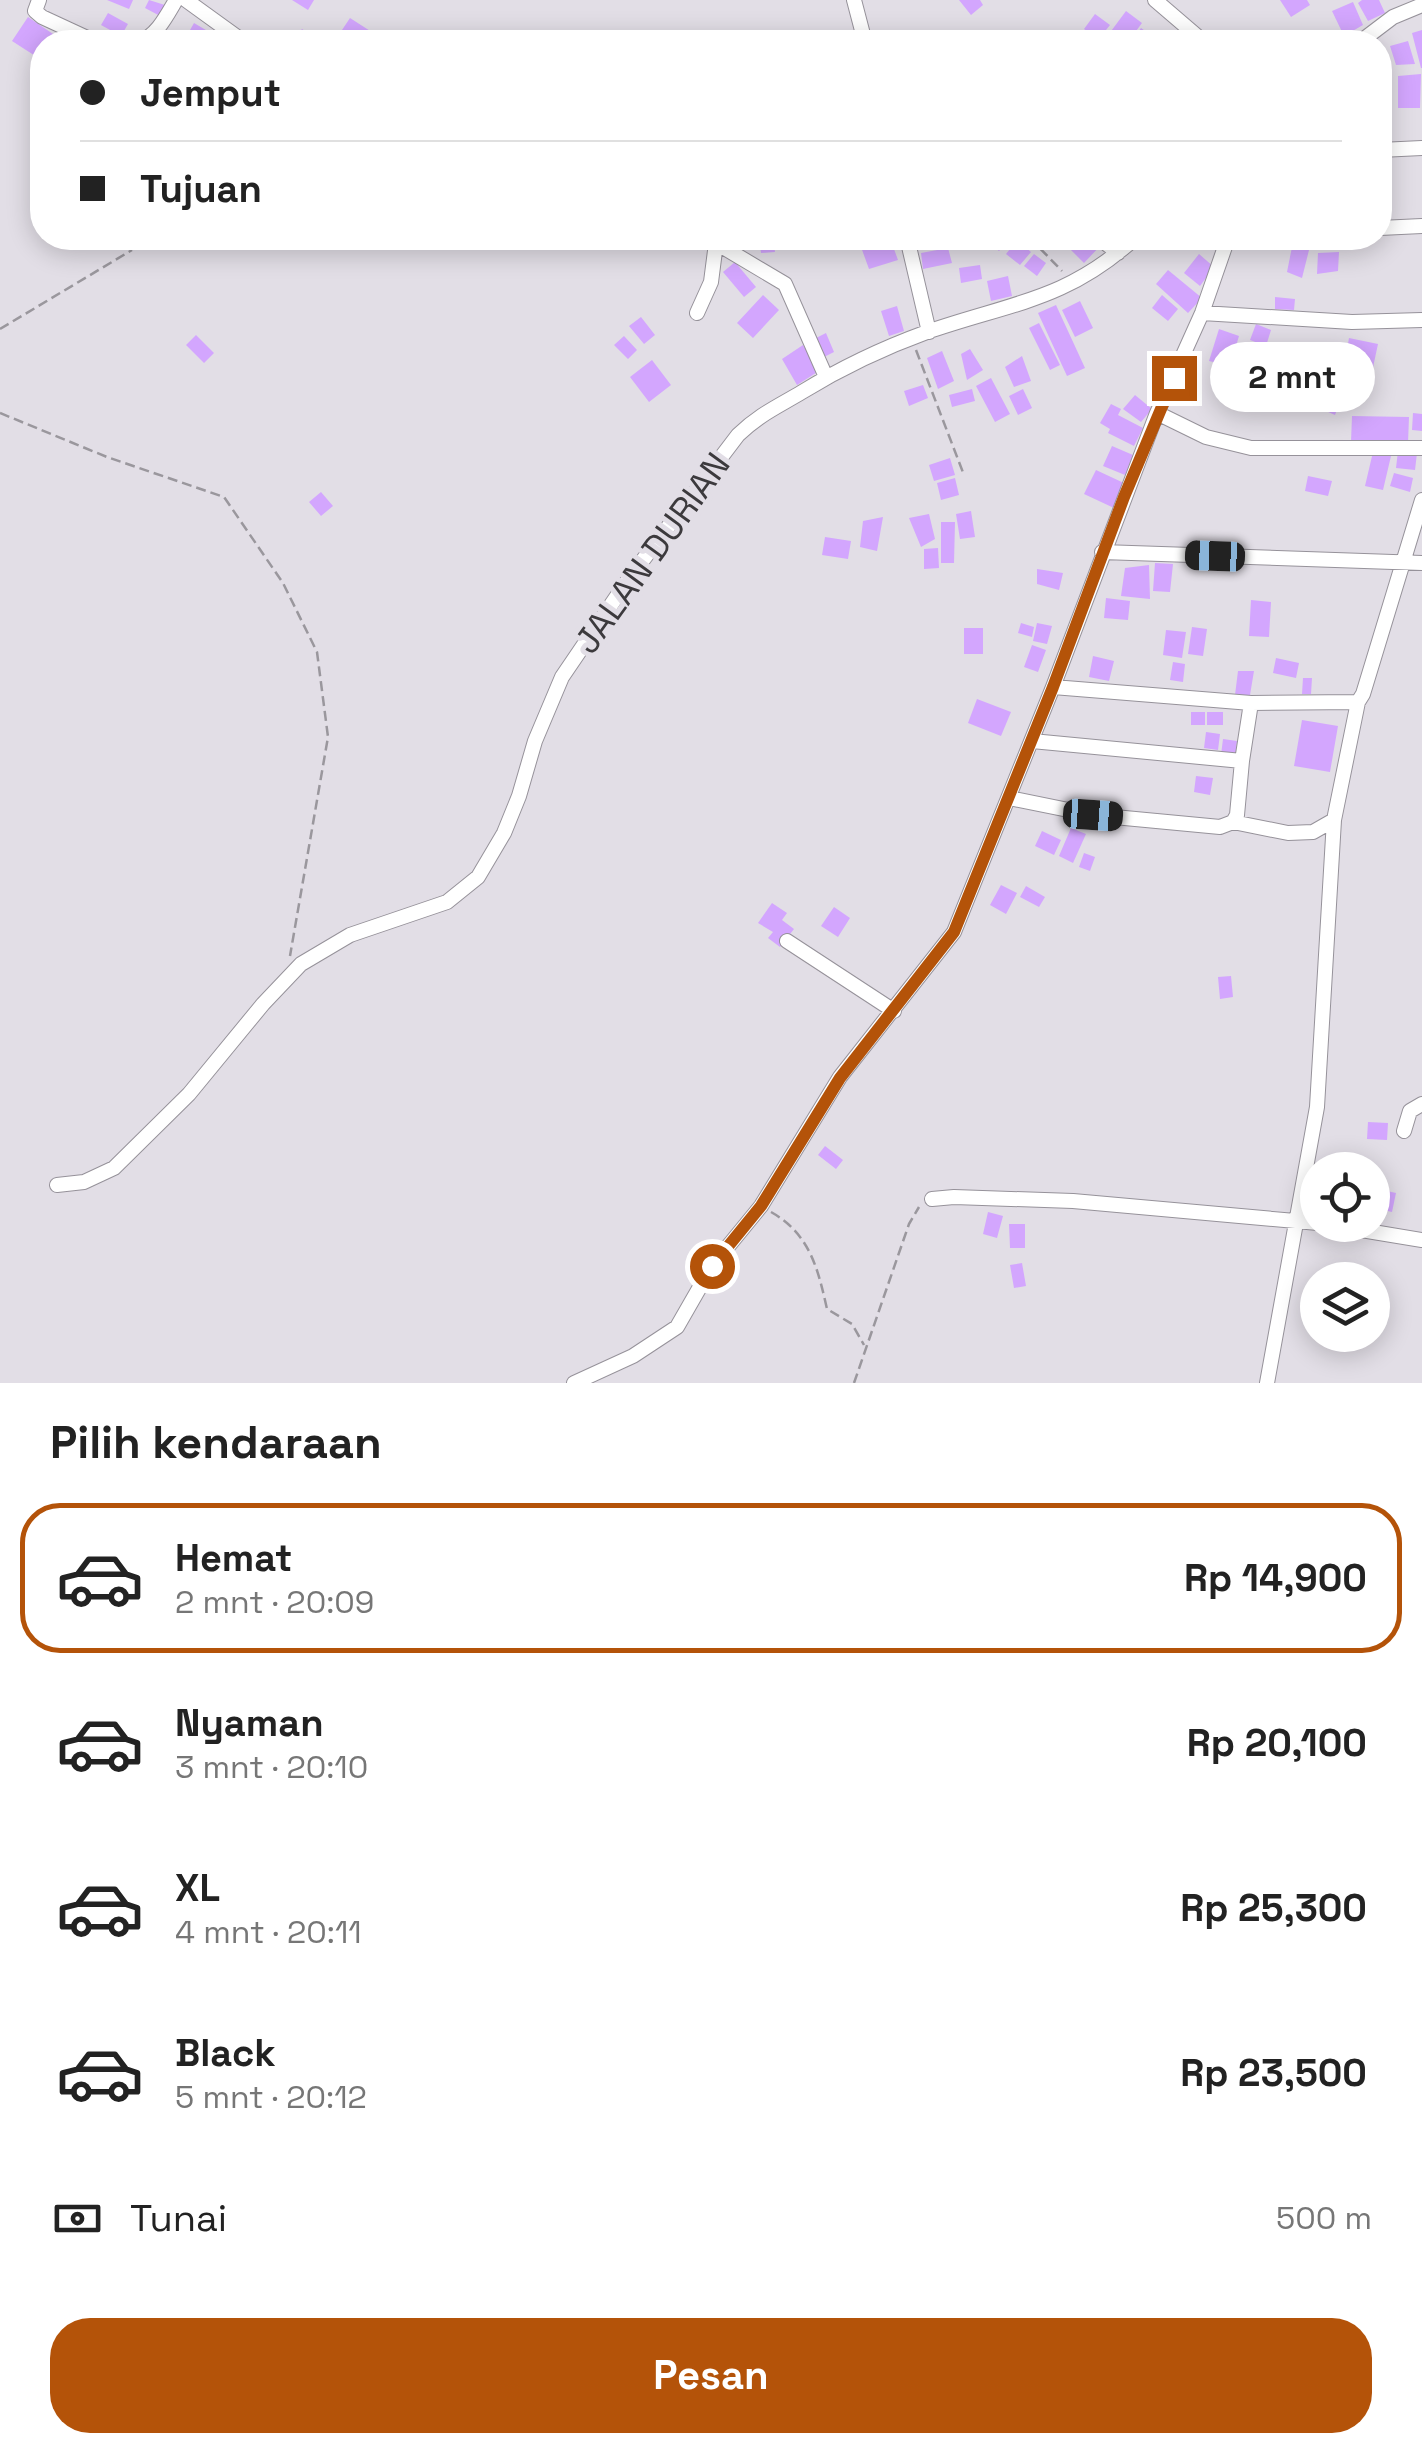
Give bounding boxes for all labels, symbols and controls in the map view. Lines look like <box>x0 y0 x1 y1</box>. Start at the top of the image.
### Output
text: Jemput <box>140 69 281 117</box>
text: Tujuan <box>140 165 262 213</box>
callout: 2 mnt <box>1209 343 1374 413</box>
route end <box>1152 356 1197 401</box>
text: 2 mnt <box>1248 357 1337 397</box>
street label: JALAN DURIAN <box>564 444 740 662</box>
car <box>1184 540 1246 572</box>
car <box>1062 798 1124 832</box>
map controls <box>1300 1152 1390 1352</box>
button: locate <box>1300 1152 1390 1242</box>
route start <box>690 1244 735 1289</box>
button: layers <box>1300 1262 1390 1352</box>
text: Pilih kendaraan <box>50 1414 382 1471</box>
icon: car <box>55 1533 145 1623</box>
text: Hemat <box>175 1534 292 1582</box>
text: Rp 14,900 <box>1184 1554 1367 1602</box>
text: 2 mnt · 20:09 <box>175 1582 374 1622</box>
icon: car <box>55 1698 145 1788</box>
text: Nyaman <box>175 1699 324 1747</box>
text: Rp 20,100 <box>1187 1719 1367 1767</box>
text: 3 mnt · 20:10 <box>175 1747 368 1787</box>
icon: car <box>55 1863 145 1953</box>
text: XL <box>175 1864 220 1912</box>
text: Rp 25,300 <box>1180 1884 1367 1932</box>
text: 4 mnt · 20:11 <box>175 1912 362 1952</box>
icon: car <box>55 2028 145 2118</box>
text: Black <box>175 2029 276 2077</box>
text: Rp 23,500 <box>1180 2049 1367 2097</box>
text: 5 mnt · 20:12 <box>175 2077 367 2117</box>
icon: cash <box>50 2191 105 2246</box>
text: Tunai <box>130 2194 227 2242</box>
text: 500 m <box>1276 2198 1372 2238</box>
button: Pesan <box>50 2318 1372 2433</box>

